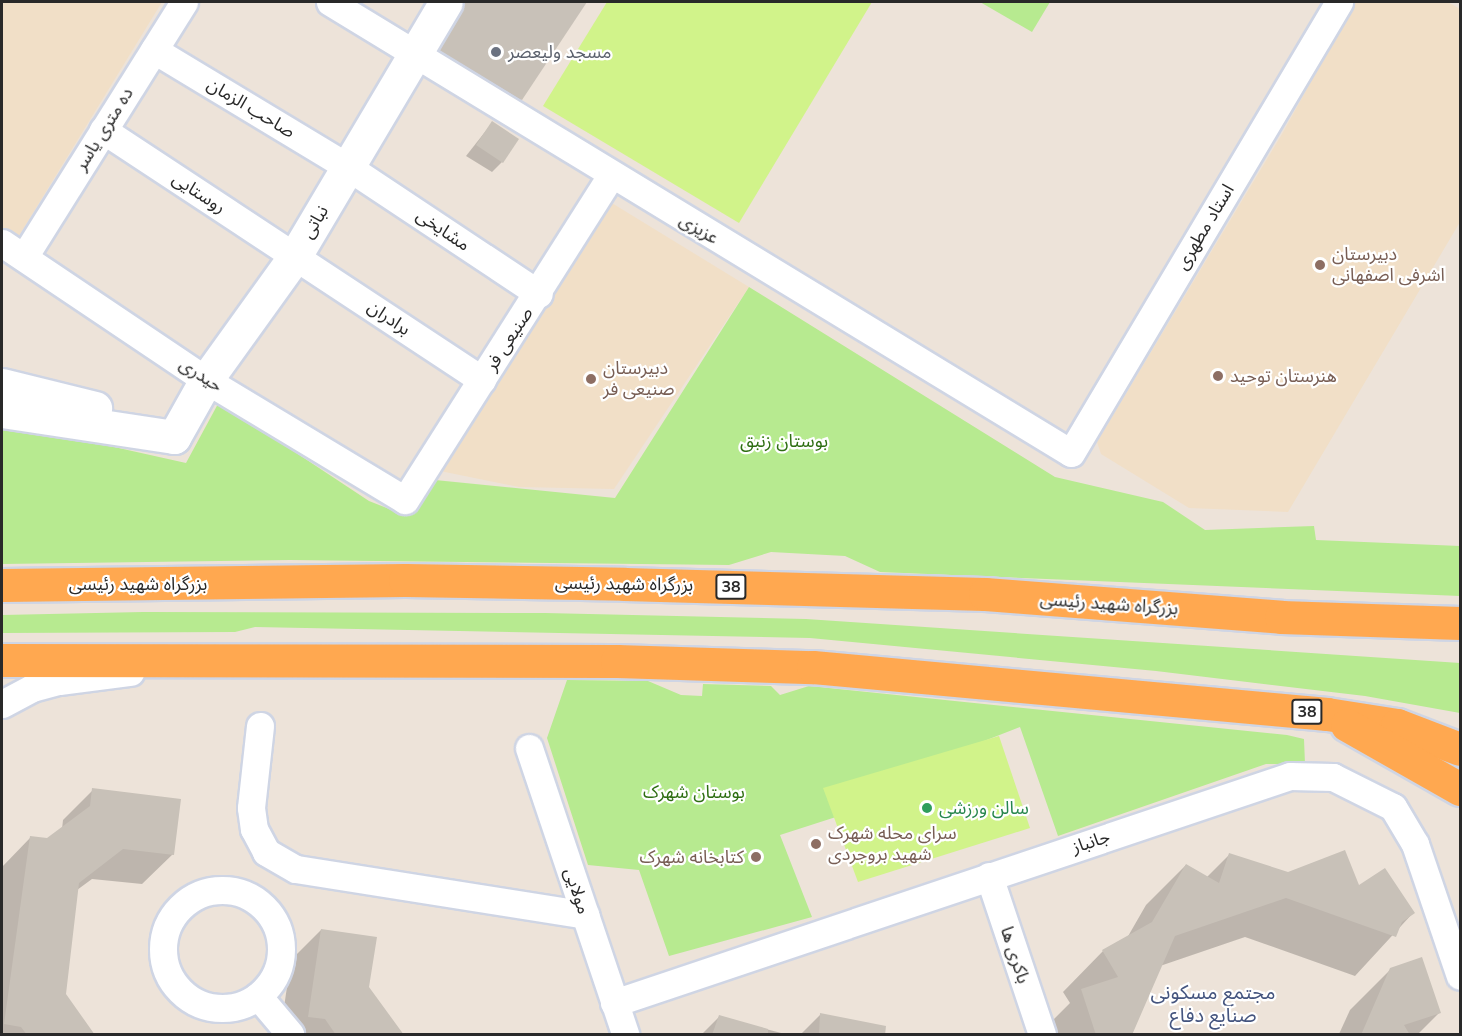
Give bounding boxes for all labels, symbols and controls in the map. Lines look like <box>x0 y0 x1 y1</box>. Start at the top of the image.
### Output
place label: مسجد ولیعصر <box>508 41 611 63</box>
marker: مسجد ولیعصر <box>489 45 503 59</box>
street label: صاحب الزمان <box>203 73 299 143</box>
street label: ده متری یاسر <box>70 83 138 175</box>
street label: روستایی <box>168 168 230 218</box>
street label: استاد مطهری <box>1171 180 1239 274</box>
street label: نباتی <box>297 201 333 243</box>
street label: مشایخی <box>412 204 474 256</box>
street label: عزیزی <box>676 209 722 249</box>
place label: دبیرستان اشرفی اصفهانی <box>1332 244 1445 286</box>
marker: دبیرستان اشرفی اصفهانی <box>1313 258 1327 272</box>
street label: برادران <box>363 296 415 340</box>
street label: صنیعی فر <box>480 303 538 375</box>
street label: حیدری <box>175 353 227 397</box>
place label: دبیرستان صنیعی فر <box>603 358 675 400</box>
place label: هنرستان توحید <box>1230 365 1337 387</box>
marker: هنرستان توحید <box>1211 369 1225 383</box>
marker: دبیرستان صنیعی فر <box>584 372 598 386</box>
park label: بوستان زنبق <box>740 430 828 452</box>
street label: بزرگراه شهید رئیسی <box>555 572 693 596</box>
street label: بزرگراه شهید رئیسی <box>69 573 207 595</box>
road number: 38 <box>714 574 748 600</box>
street label: بزرگراه شهید رئیسی <box>1039 588 1179 620</box>
road number: 38 <box>1290 699 1324 725</box>
park label: بوستان شهرک <box>643 781 745 803</box>
place label: سالن ورزشی <box>939 797 1029 819</box>
marker: سالن ورزشی <box>920 801 934 815</box>
place label: سرای محله شهرک شهید بروجردی <box>828 823 957 866</box>
street label: جانباز <box>1069 826 1113 858</box>
marker: سرای محله شهرک شهید بروجردی <box>809 837 823 851</box>
place label: کتابخانه شهرک <box>639 846 744 868</box>
marker: کتابخانه شهرک <box>749 850 763 864</box>
street label: مولايی <box>559 865 595 917</box>
street label: باکری ها <box>996 924 1034 986</box>
district label: مجتمع مسکونی صنایع دفاع <box>1150 980 1276 1027</box>

